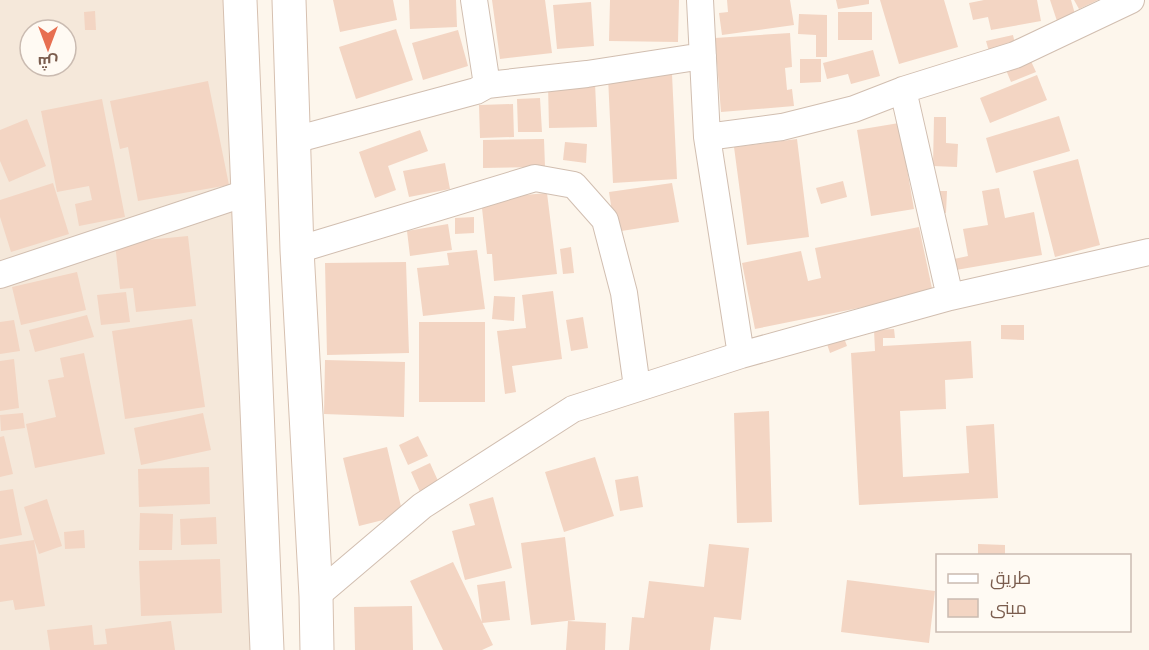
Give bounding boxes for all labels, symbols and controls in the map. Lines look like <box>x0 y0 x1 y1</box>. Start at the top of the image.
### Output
north arrow <box>18 18 78 78</box>
text: ش <box>38 52 58 73</box>
legend <box>936 554 1131 632</box>
text: طريق <box>990 566 1031 590</box>
text: مبنى <box>990 596 1027 620</box>

